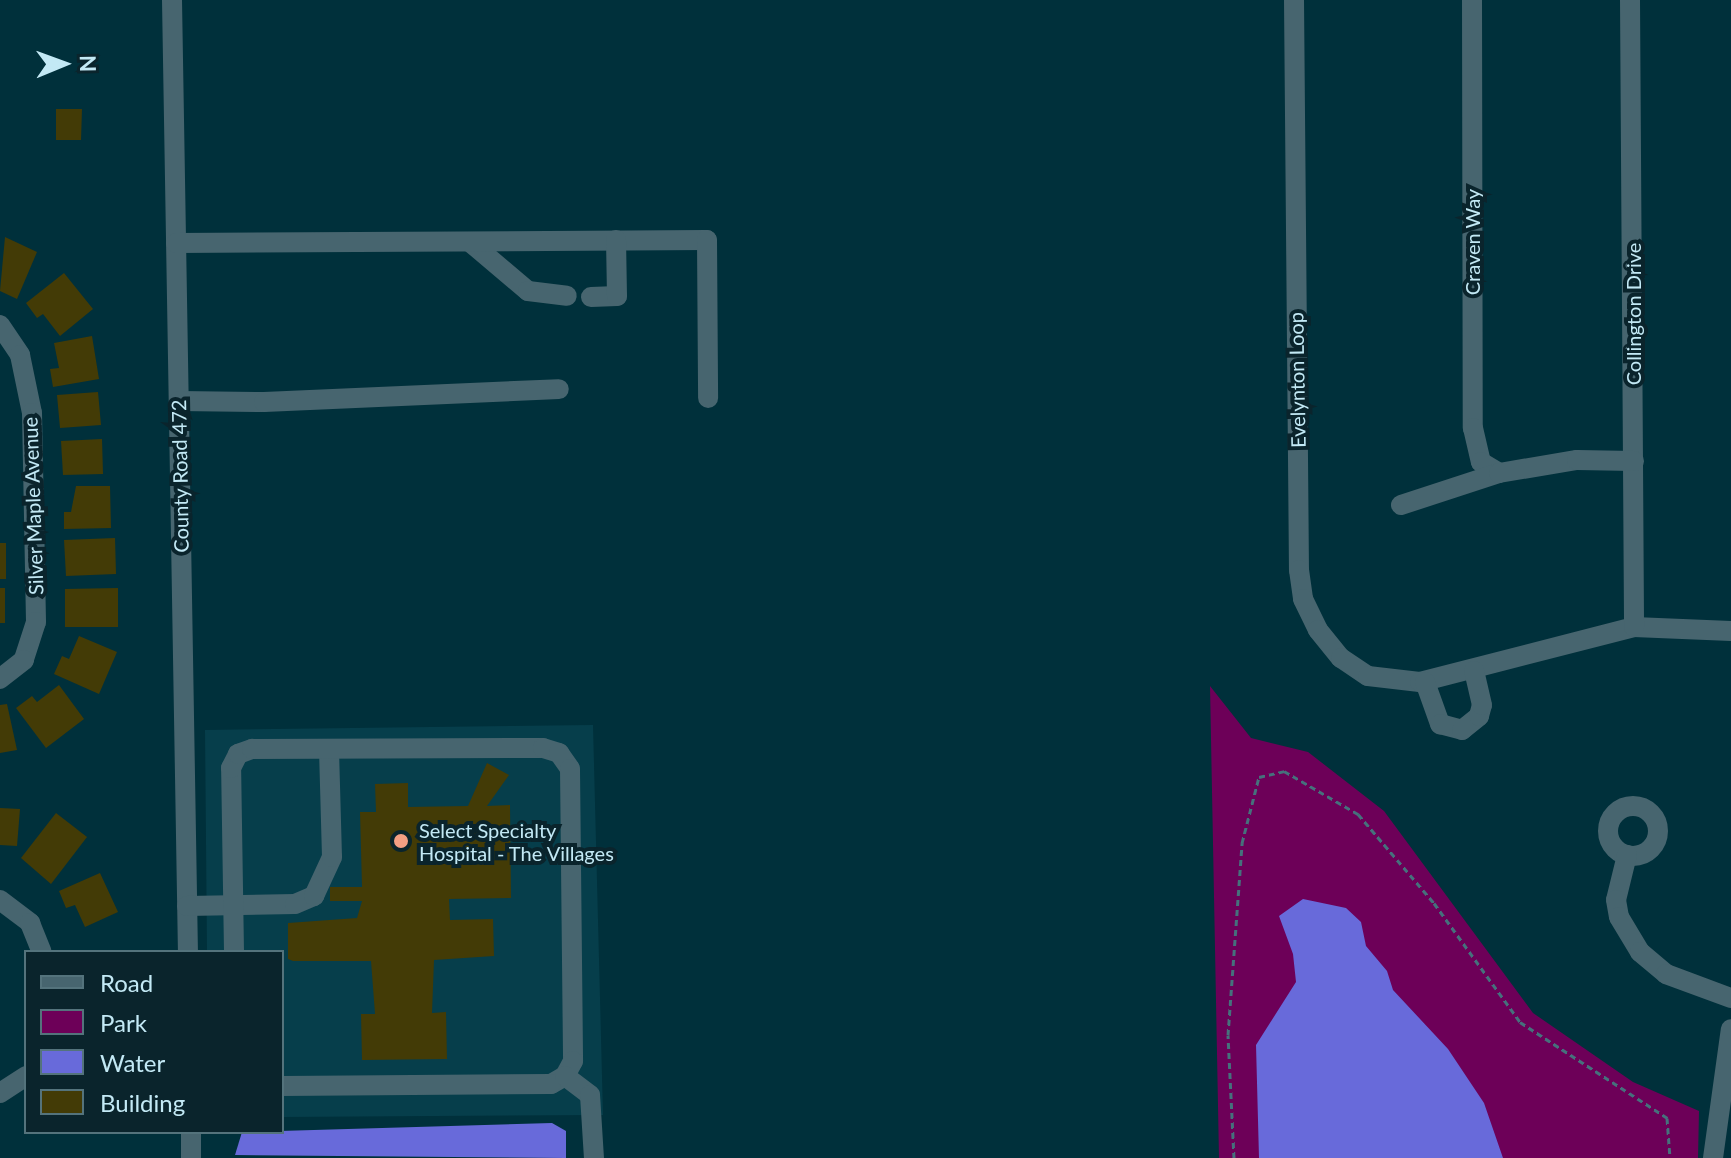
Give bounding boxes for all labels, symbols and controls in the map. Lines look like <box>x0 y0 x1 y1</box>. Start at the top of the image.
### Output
north arrow <box>24 24 104 104</box>
text: N <box>75 55 102 72</box>
street label: Craven Way <box>1460 189 1484 295</box>
street label: Collington Drive <box>1621 243 1645 385</box>
street label: Evelynton Loop <box>1284 312 1310 448</box>
street label: County Road 472 <box>167 399 193 553</box>
street label: Silver Maple Avenue <box>18 416 48 596</box>
place label: Select Specialty Hospital - The Villages <box>419 818 615 865</box>
marker: Select Specialty Hospital - The Villages <box>390 830 412 852</box>
legend <box>24 950 284 1134</box>
text: Road <box>100 968 153 997</box>
text: Park <box>100 1008 147 1037</box>
text: Water <box>100 1048 165 1077</box>
text: Building <box>100 1088 185 1117</box>

